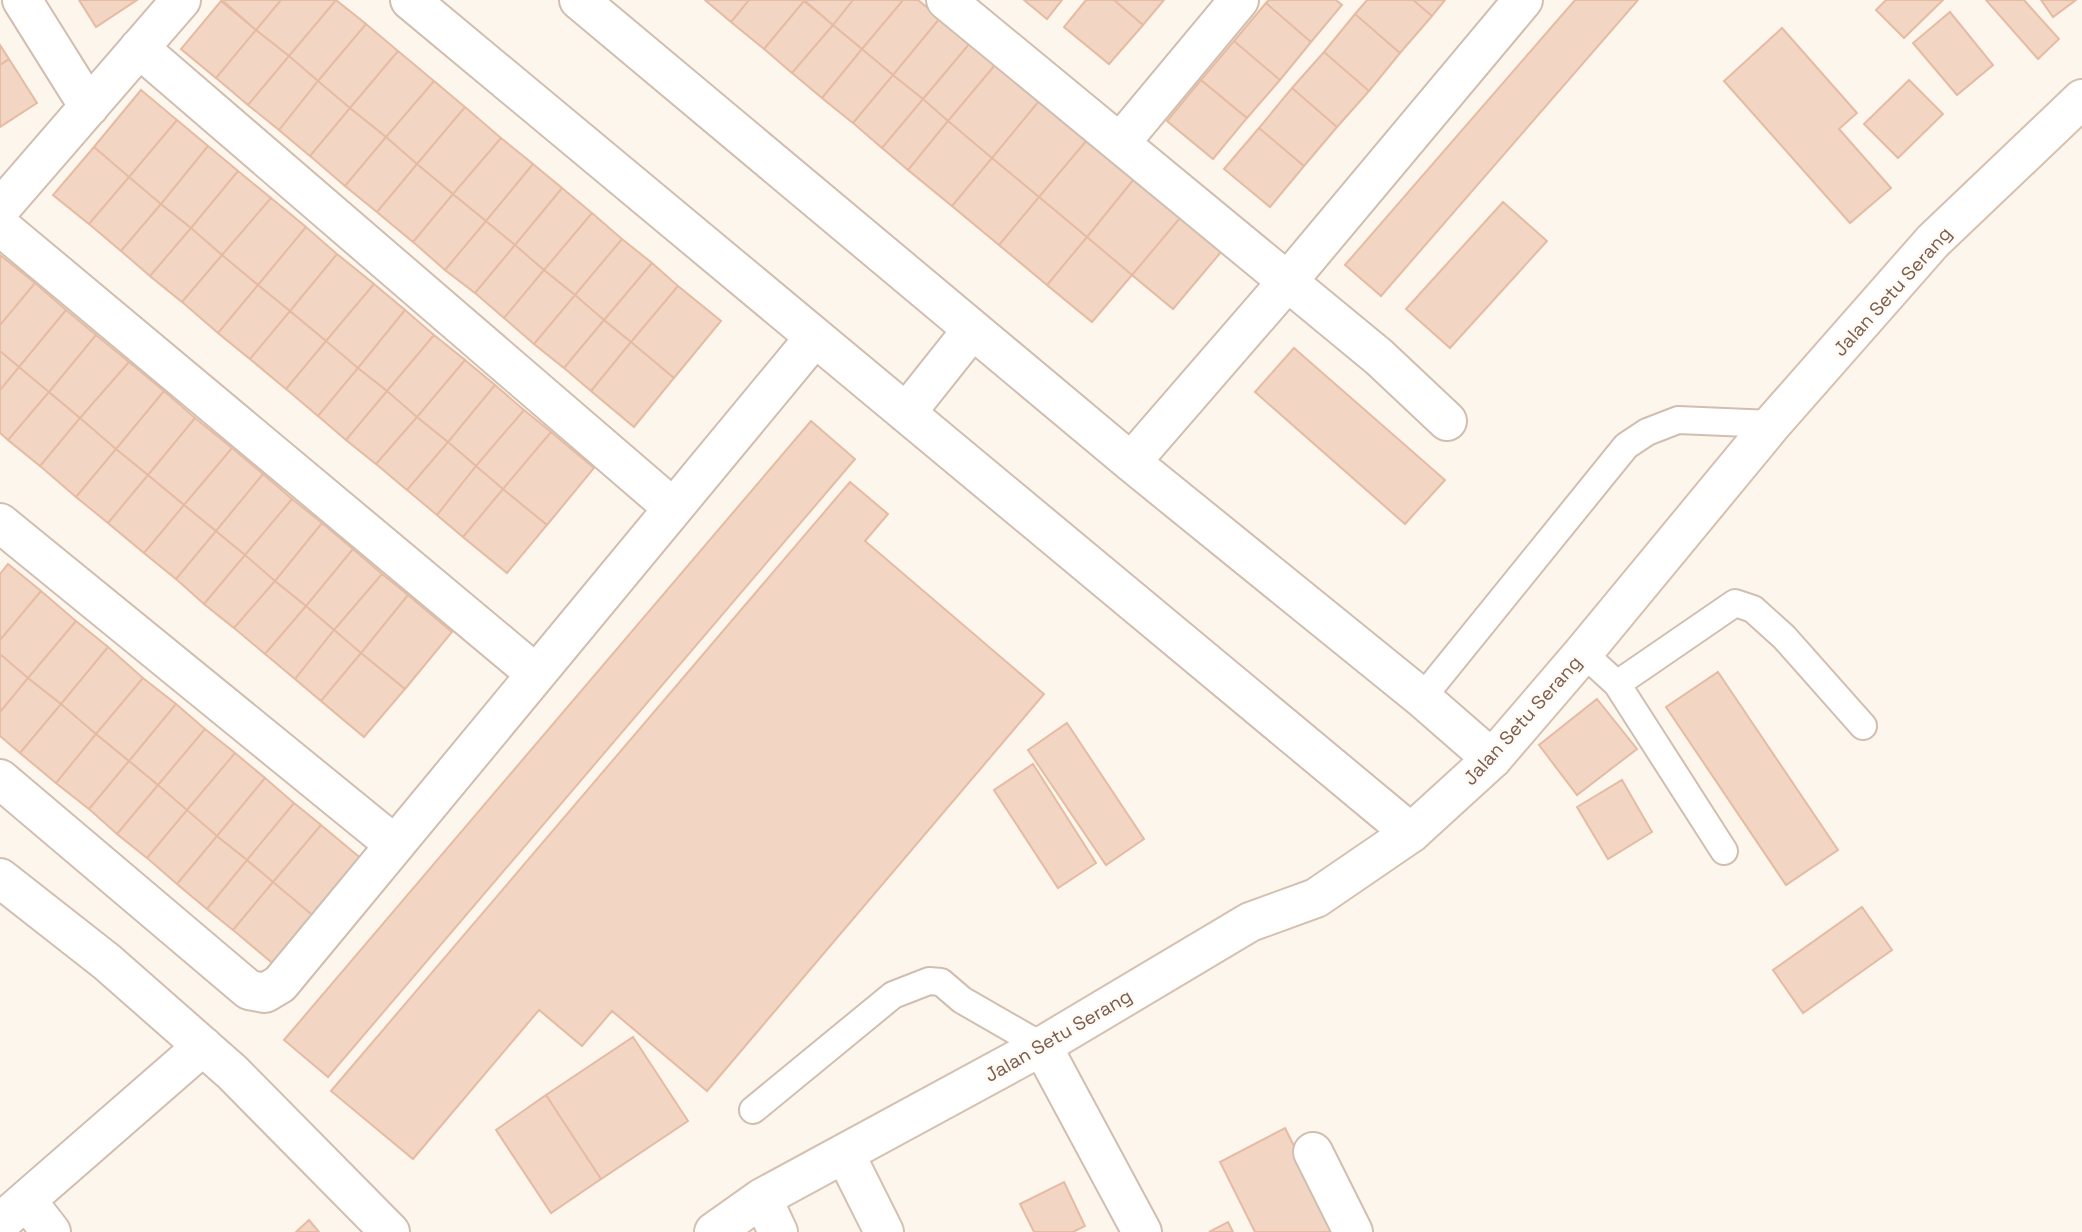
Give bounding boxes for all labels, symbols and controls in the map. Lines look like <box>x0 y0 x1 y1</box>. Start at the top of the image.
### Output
street label: Jalan Setu Serang <box>1828 221 1957 361</box>
street label: Jalan Setu Serang <box>1458 650 1587 790</box>
street label: Jalan Setu Serang <box>980 983 1136 1088</box>

